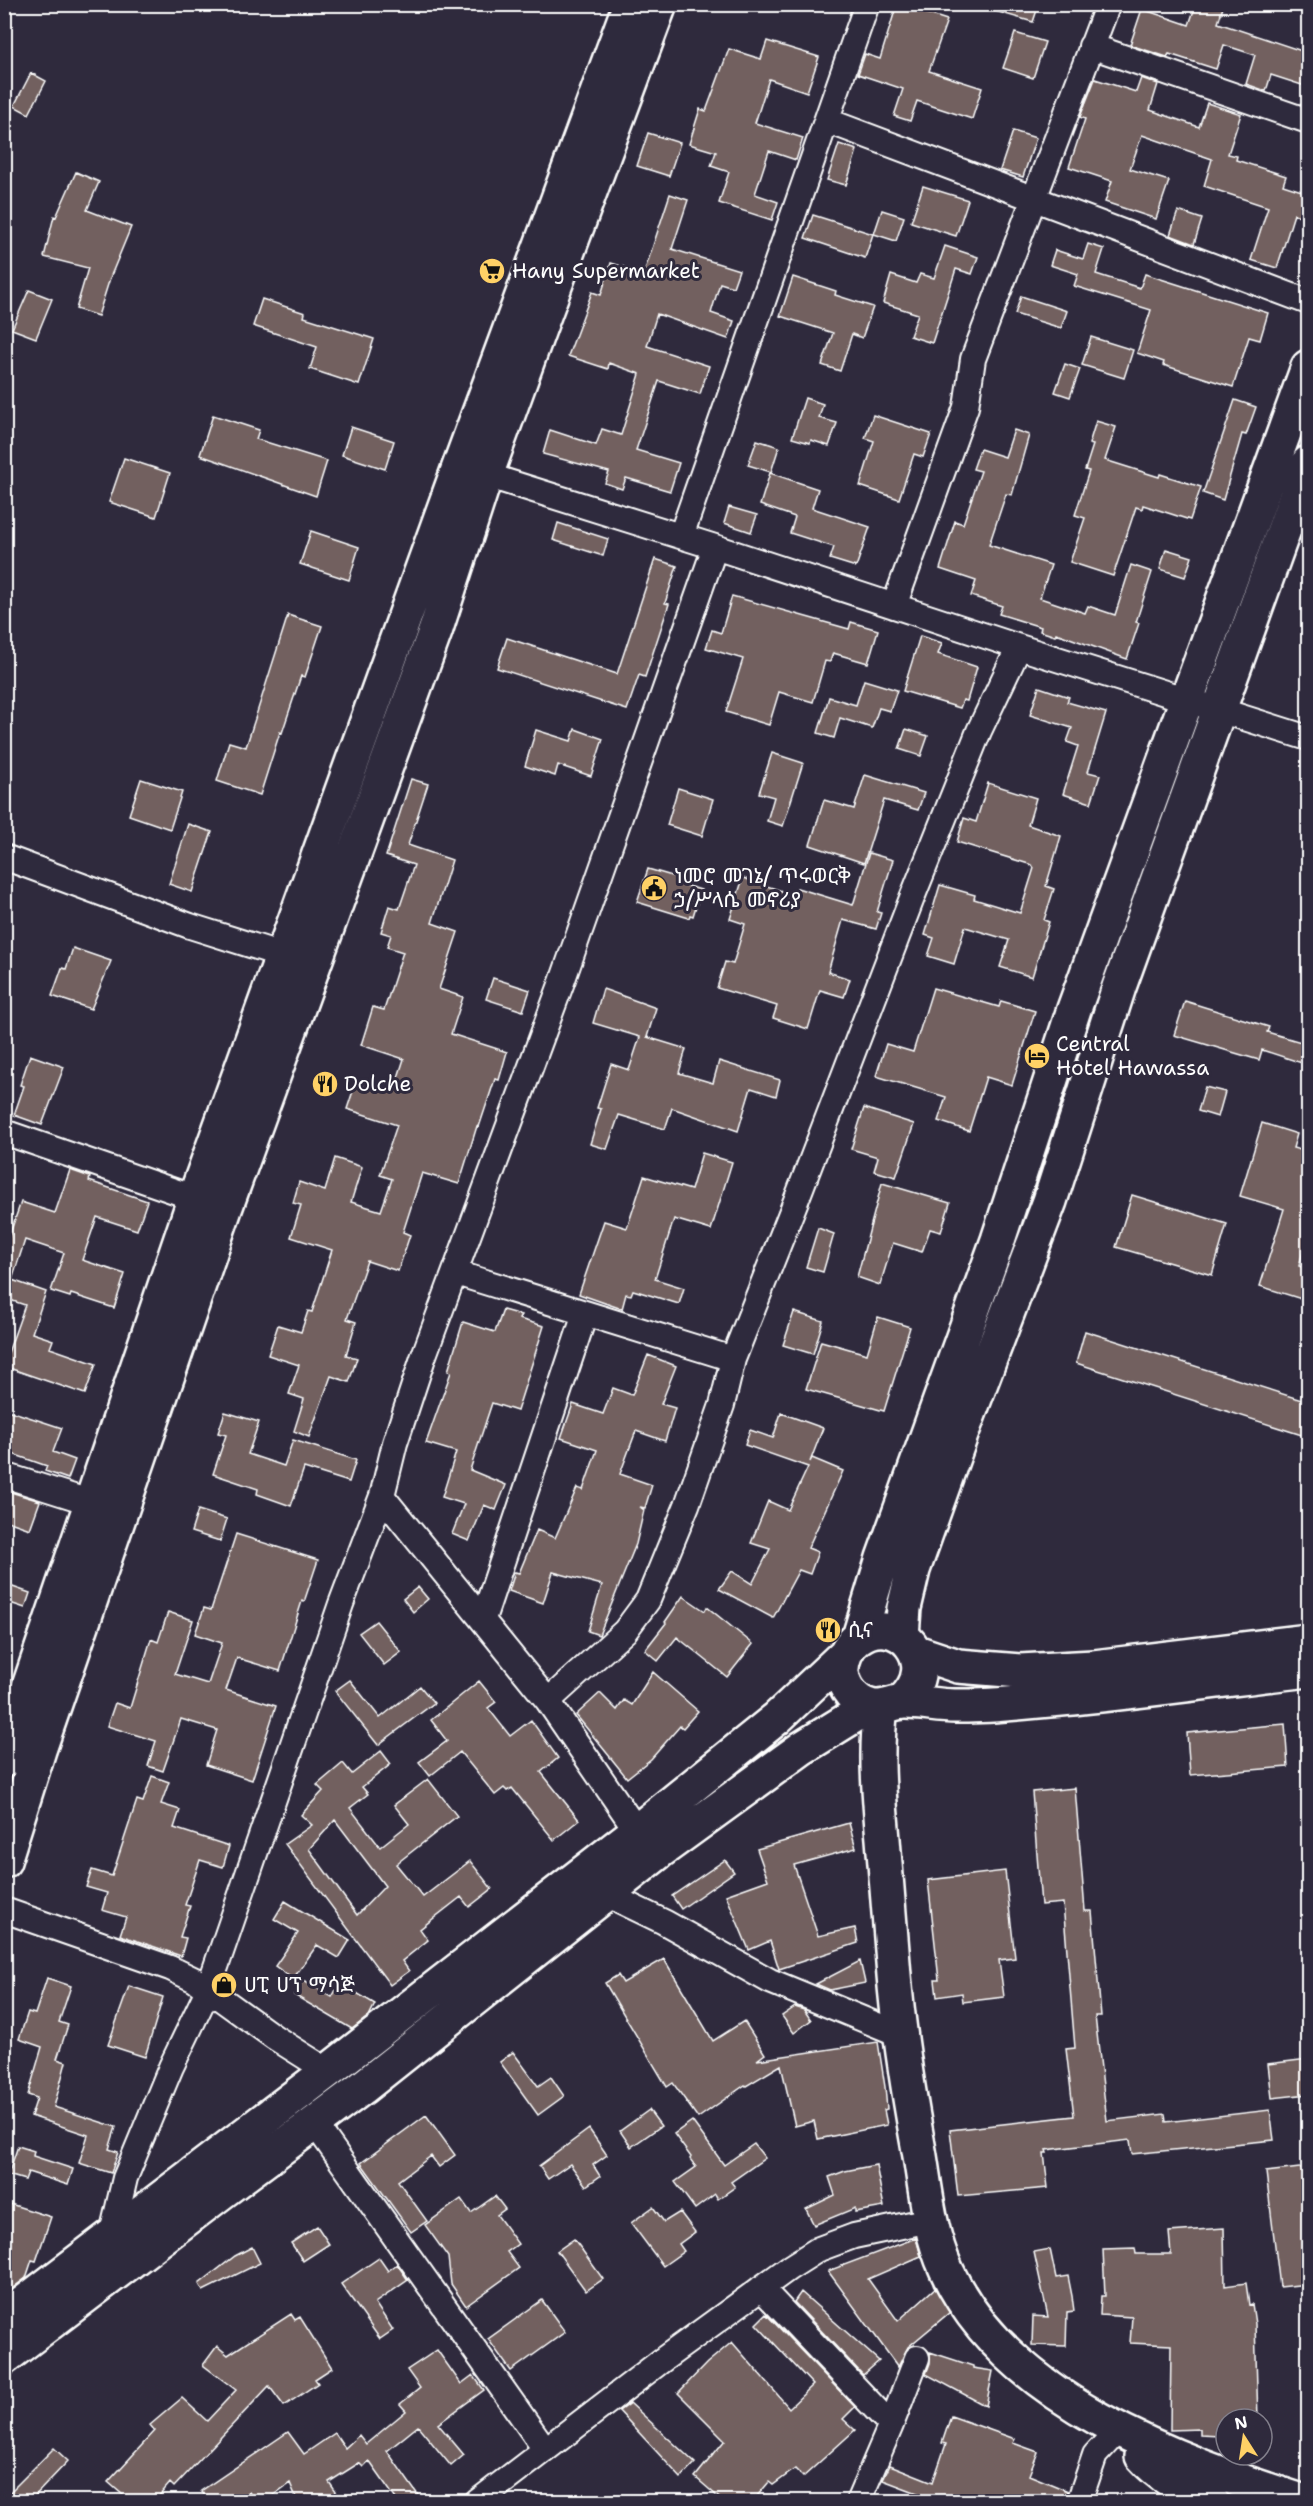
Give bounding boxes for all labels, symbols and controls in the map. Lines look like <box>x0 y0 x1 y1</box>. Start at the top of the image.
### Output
supermarket icon: Hany Supermarket <box>477 256 507 286</box>
place label: Hany Supermarket <box>512 257 700 285</box>
place label: ነመሮ መገኔ/ ጥሩወርቅ ኃ/ሥላሴ መኖሪያ <box>674 862 851 914</box>
public building icon: ነመሮ መገኔ/ ጥሩወርቅ ኃ/ሥላሴ መኖሪያ <box>639 873 669 903</box>
place label: Central Hotel Hawassa <box>1056 1030 1209 1082</box>
hotel icon: Central Hotel Hawassa <box>1022 1041 1052 1071</box>
restaurant icon: Dolche <box>310 1069 340 1099</box>
place label: Dolche <box>344 1070 411 1098</box>
restaurant icon: ሲና <box>813 1615 843 1645</box>
place label: ሲና <box>848 1616 873 1644</box>
shop icon: ሀፒ ሀፕ ማሳጅ <box>209 1970 239 2000</box>
place label: ሀፒ ሀፕ ማሳጅ <box>244 1971 355 1999</box>
north arrow <box>1214 2407 1274 2467</box>
text: N <box>1233 2411 1249 2434</box>

